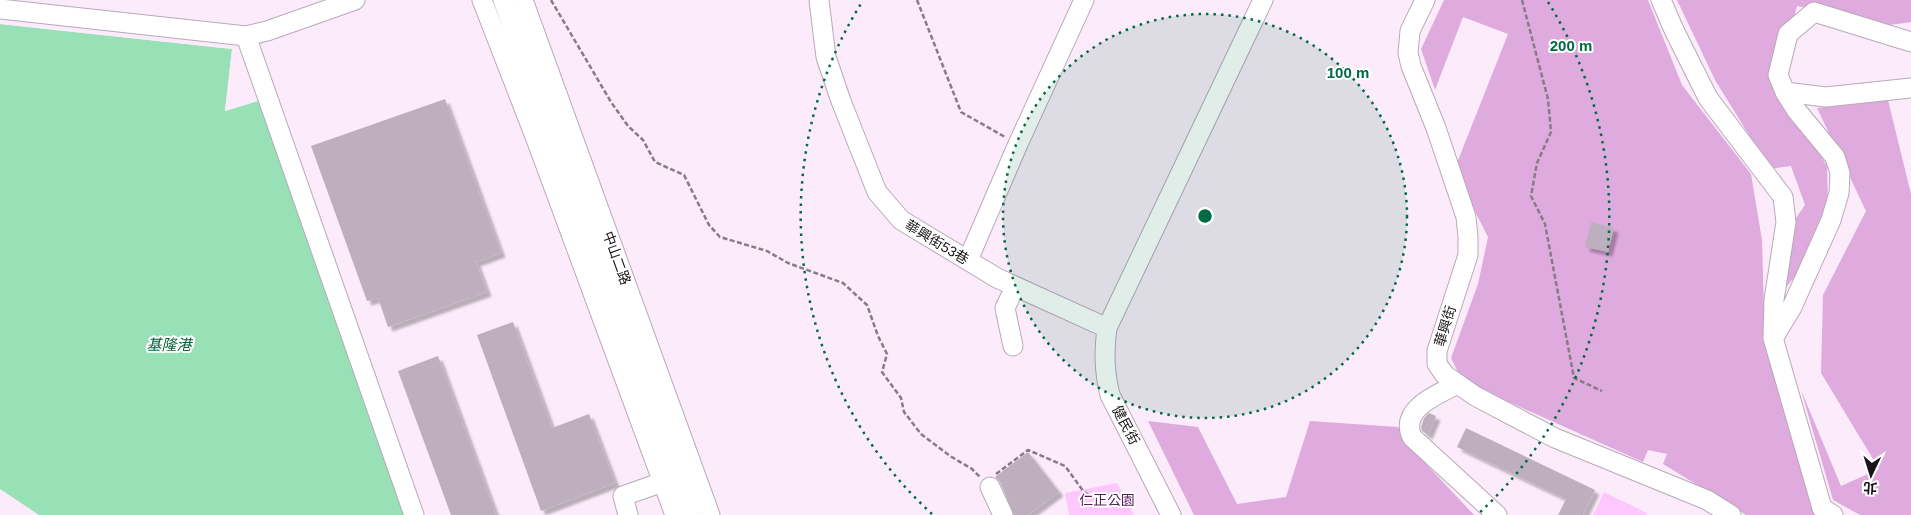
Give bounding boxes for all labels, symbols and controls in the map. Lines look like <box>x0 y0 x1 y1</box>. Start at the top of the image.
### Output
text: 200 m <box>1550 37 1592 54</box>
text: 100 m <box>1327 64 1369 81</box>
centre of rings <box>1196 207 1214 225</box>
street label: 華興街53巷 <box>902 217 972 267</box>
street label: 中山二路 <box>600 229 634 287</box>
street label: 華興街 <box>1431 304 1459 348</box>
water label: 基隆港 <box>146 336 193 353</box>
street label: 健民街 <box>1109 403 1143 447</box>
north arrow <box>1846 450 1896 500</box>
text: 北 <box>1863 479 1878 496</box>
park label: 仁正公園 <box>1079 492 1135 508</box>

